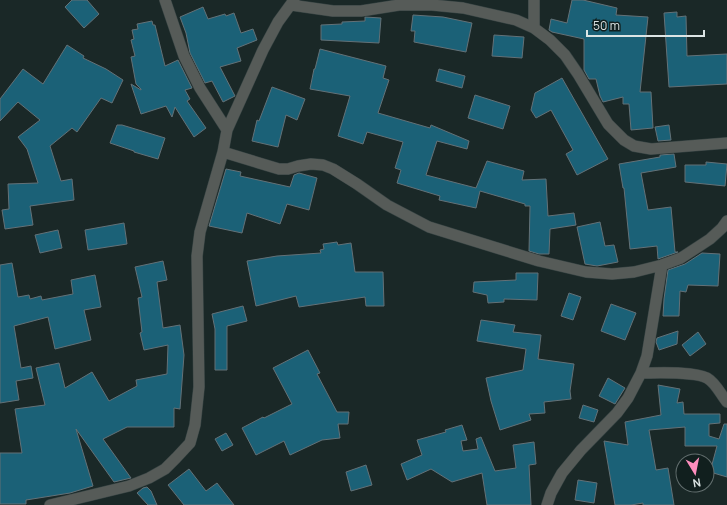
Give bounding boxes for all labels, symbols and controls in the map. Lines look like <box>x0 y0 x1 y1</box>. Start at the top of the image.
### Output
scale bar <box>587 12 704 38</box>
text: 50 m <box>593 17 620 34</box>
north arrow <box>675 453 715 493</box>
text: N <box>692 475 702 491</box>

